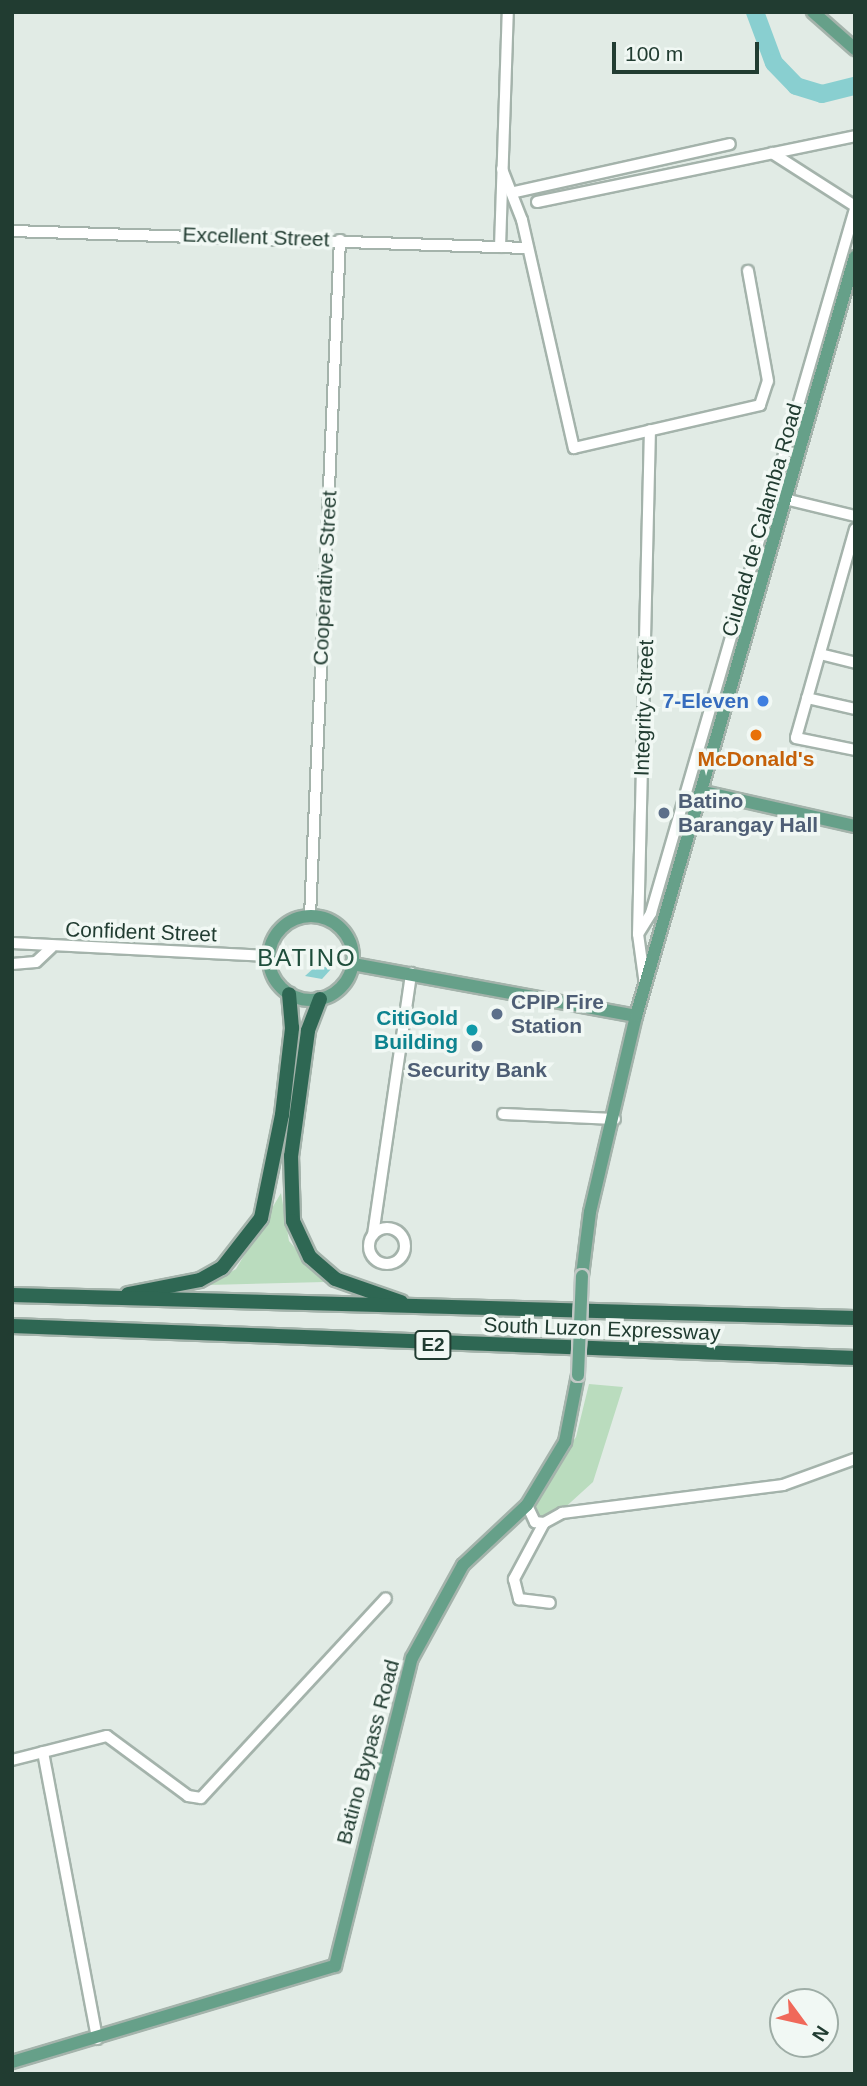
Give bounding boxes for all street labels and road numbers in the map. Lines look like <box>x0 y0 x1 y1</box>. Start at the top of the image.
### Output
street label: Excellent Street <box>182 222 330 252</box>
street label: Ciudad de Calamba Road <box>717 400 807 640</box>
street label: Cooperative Street <box>308 490 342 666</box>
street label: Integrity Street <box>629 639 659 777</box>
street label: Confident Street <box>65 917 217 947</box>
street label: South Luzon Expressway <box>483 1312 721 1346</box>
road number: E2 <box>414 1330 452 1360</box>
street label: Batino Bypass Road <box>331 1657 405 1847</box>

